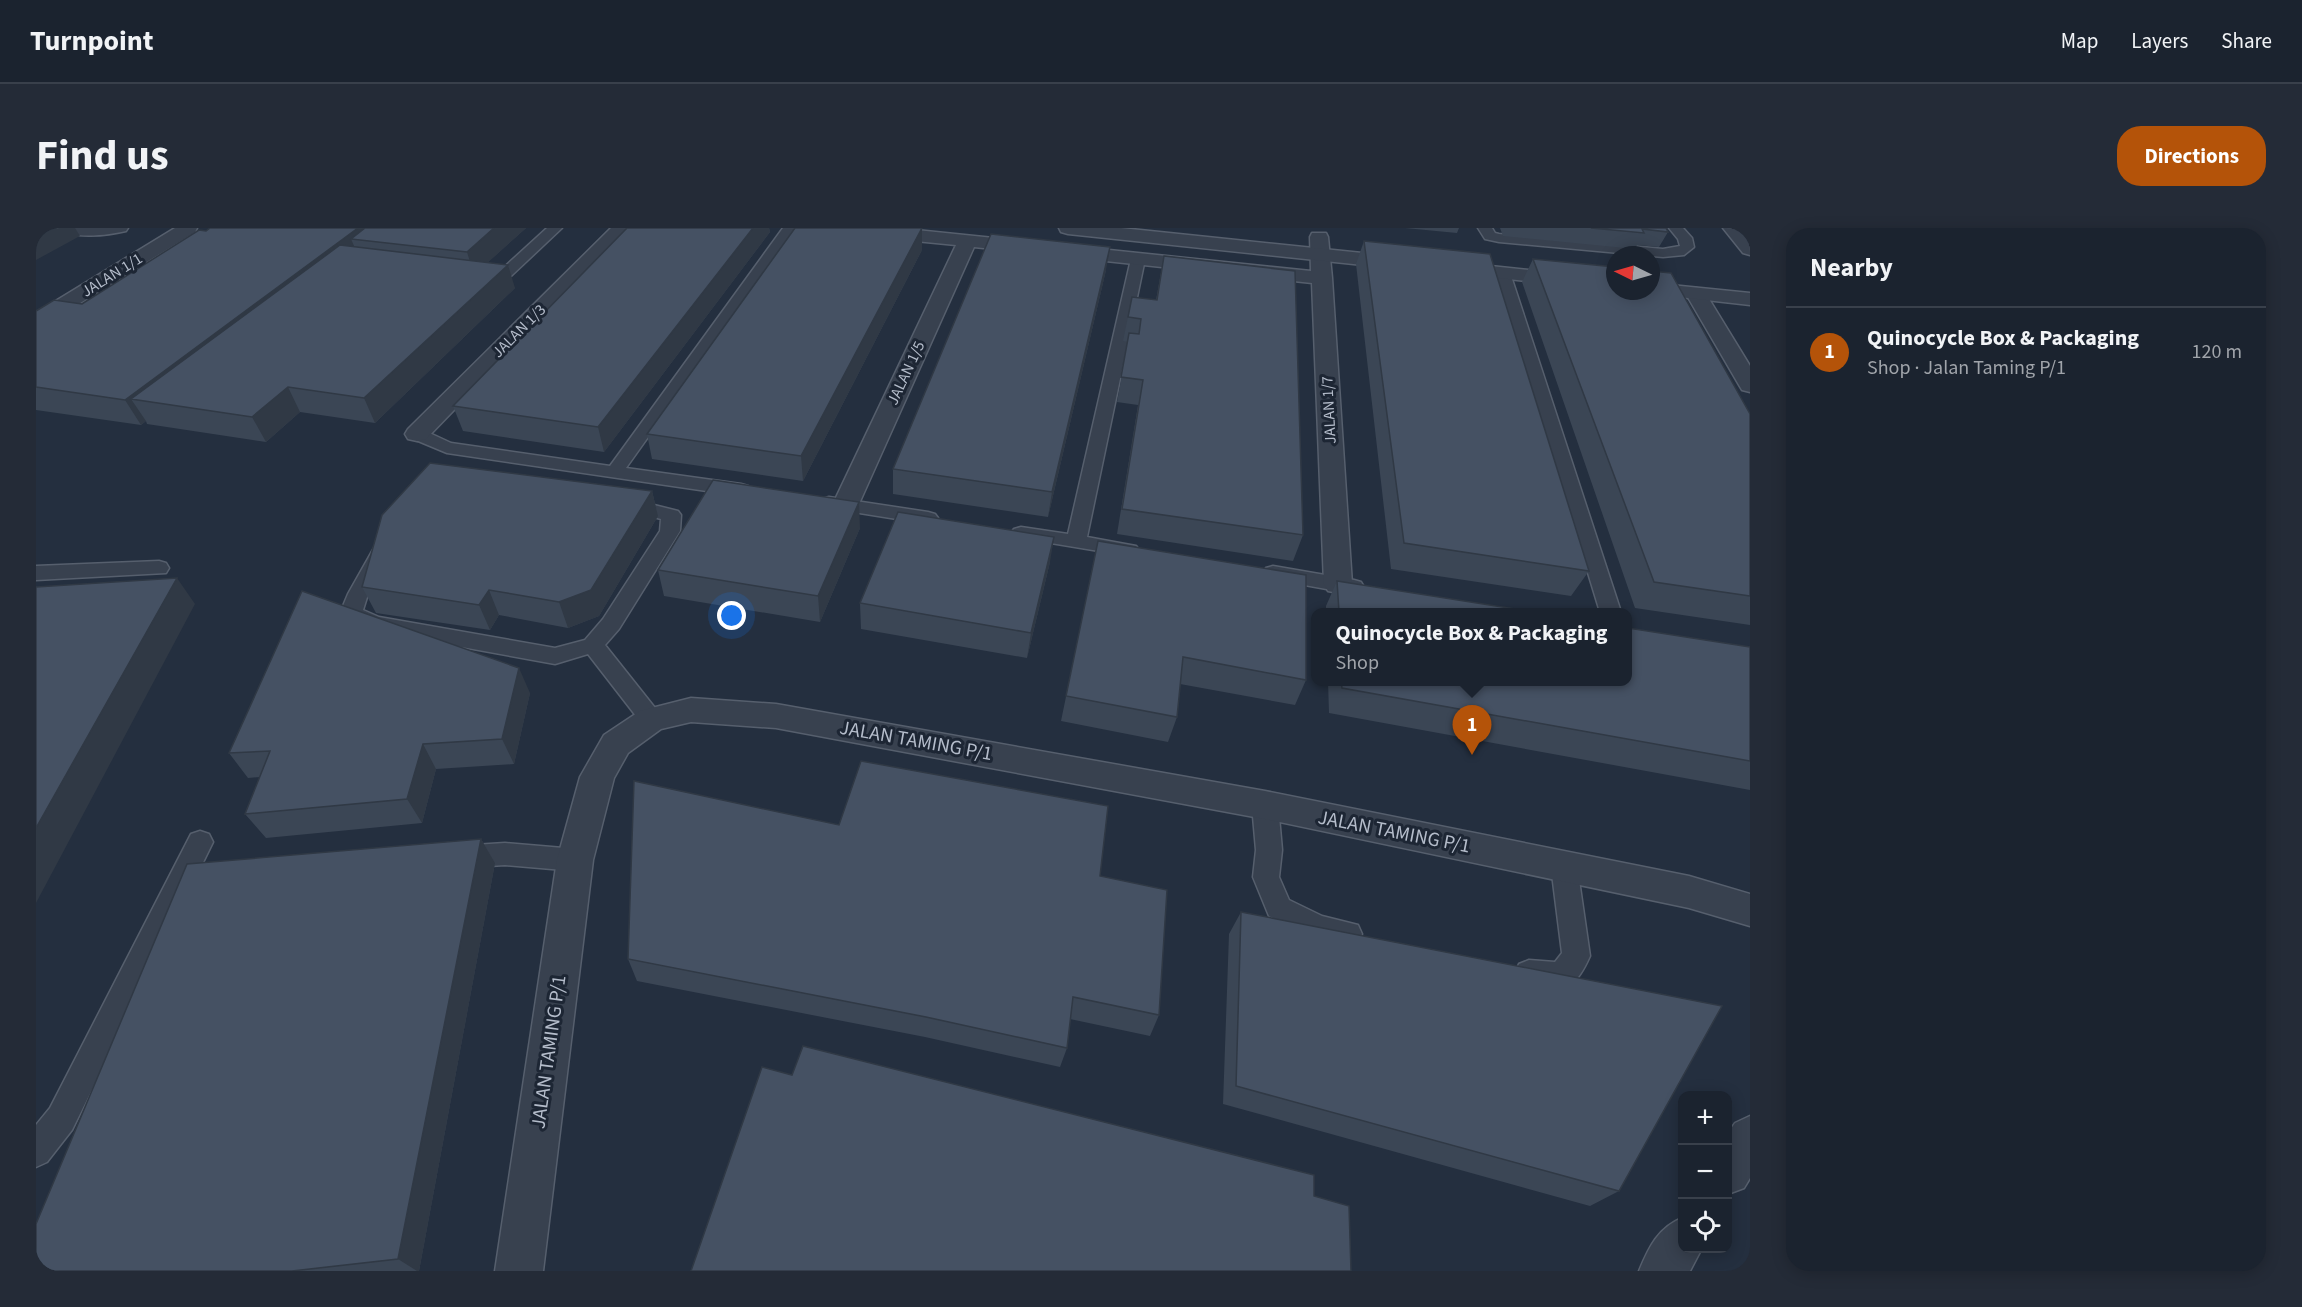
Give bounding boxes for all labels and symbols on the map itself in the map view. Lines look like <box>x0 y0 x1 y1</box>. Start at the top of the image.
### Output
north arrow <box>1606 246 1660 300</box>
street label: JALAN 1/1 <box>77 248 147 302</box>
street label: JALAN 1/3 <box>487 299 551 363</box>
street label: JALAN 1/5 <box>882 338 930 408</box>
street label: JALAN 1/7 <box>1316 375 1342 444</box>
your location <box>717 601 746 630</box>
pin: 1 <box>1452 706 1492 755</box>
street label: JALAN TAMING P/1 <box>837 714 995 768</box>
street label: JALAN TAMING P/1 <box>1315 804 1473 860</box>
street label: JALAN TAMING P/1 <box>524 973 574 1131</box>

